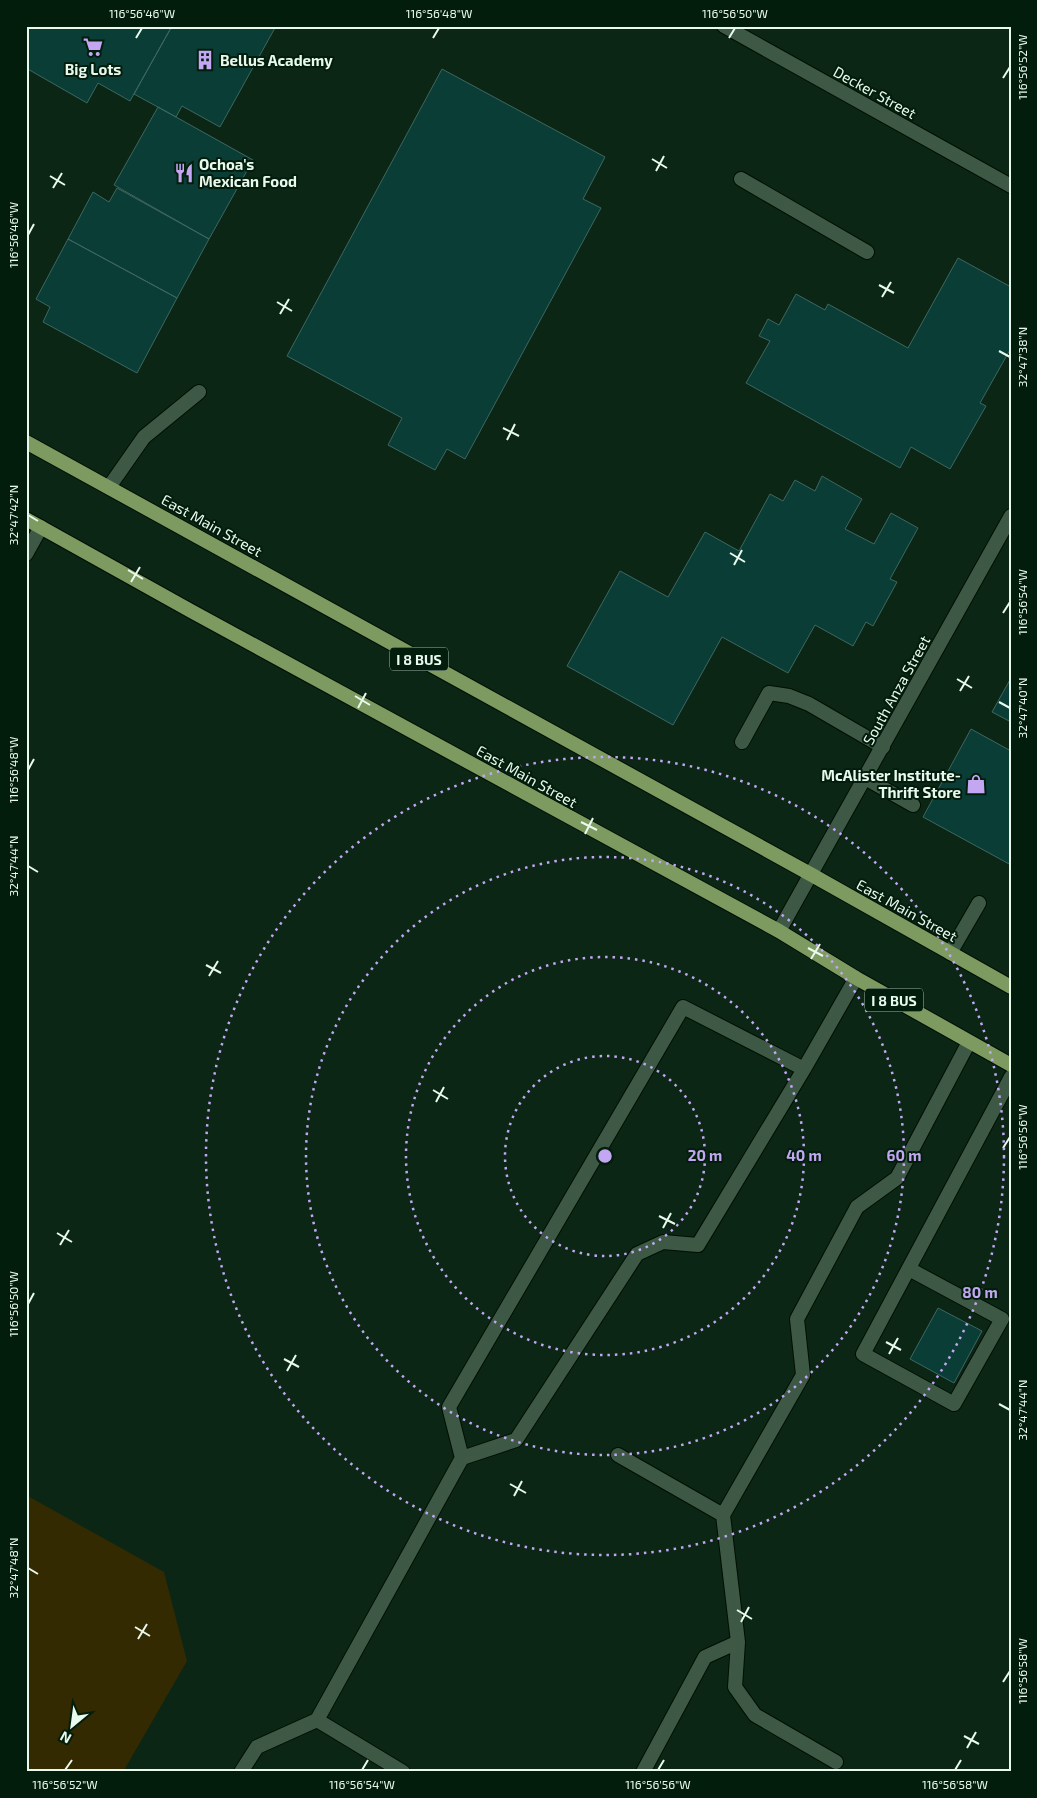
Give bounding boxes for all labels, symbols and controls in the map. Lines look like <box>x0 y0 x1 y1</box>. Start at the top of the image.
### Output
text: 116°56'46"W <box>109 6 175 20</box>
text: 116°56'48"W <box>406 6 472 20</box>
text: 116°56'50"W <box>702 6 768 20</box>
text: 116°56'52"W <box>1015 34 1029 100</box>
supermarket icon: Big Lots <box>82 36 104 58</box>
building icon: Bellus Academy <box>194 49 216 71</box>
place label: Bellus Academy <box>220 51 333 70</box>
place label: Big Lots <box>65 60 121 78</box>
street label: Decker Street <box>831 62 920 122</box>
place label: Ochoa's Mexican Food <box>199 155 297 190</box>
restaurant icon: Ochoa's Mexican Food <box>173 162 195 184</box>
text: 116°56'46"W <box>6 202 20 268</box>
text: 32°47'38"N <box>1015 327 1029 387</box>
text: 32°47'42"N <box>6 485 20 545</box>
street label: East Main Street <box>159 490 266 560</box>
text: 116°56'54"W <box>1015 569 1029 635</box>
street label: South Anza Street <box>859 632 934 748</box>
road number: I 8 BUS <box>390 648 448 671</box>
text: 32°47'40"N <box>1015 678 1029 738</box>
text: 116°56'48"W <box>6 737 20 803</box>
street label: East Main Street <box>474 741 581 811</box>
place label: McAlister Institute- Thrift Store <box>821 766 961 801</box>
shop icon: McAlister Institute- Thrift Store <box>965 773 987 795</box>
text: 32°47'44"N <box>6 836 20 896</box>
street label: East Main Street <box>854 875 961 945</box>
road number: I 8 BUS <box>865 988 923 1012</box>
text: 116°56'56"W <box>1015 1104 1029 1170</box>
text: 20 m <box>688 1146 722 1164</box>
text: 40 m <box>786 1146 822 1164</box>
text: 60 m <box>887 1146 921 1164</box>
centre of rings <box>596 1147 614 1165</box>
text: 116°56'50"W <box>6 1271 20 1337</box>
text: 80 m <box>962 1283 998 1301</box>
text: 32°47'44"N <box>1015 1380 1029 1440</box>
text: 32°47'48"N <box>6 1538 20 1598</box>
text: 116°56'58"W <box>1015 1638 1029 1704</box>
north arrow <box>48 1700 98 1750</box>
text: N <box>57 1728 74 1748</box>
text: 116°56'52"W <box>32 1777 98 1791</box>
text: 116°56'54"W <box>329 1777 395 1791</box>
text: 116°56'56"W <box>625 1777 691 1791</box>
text: 116°56'58"W <box>922 1777 988 1791</box>

